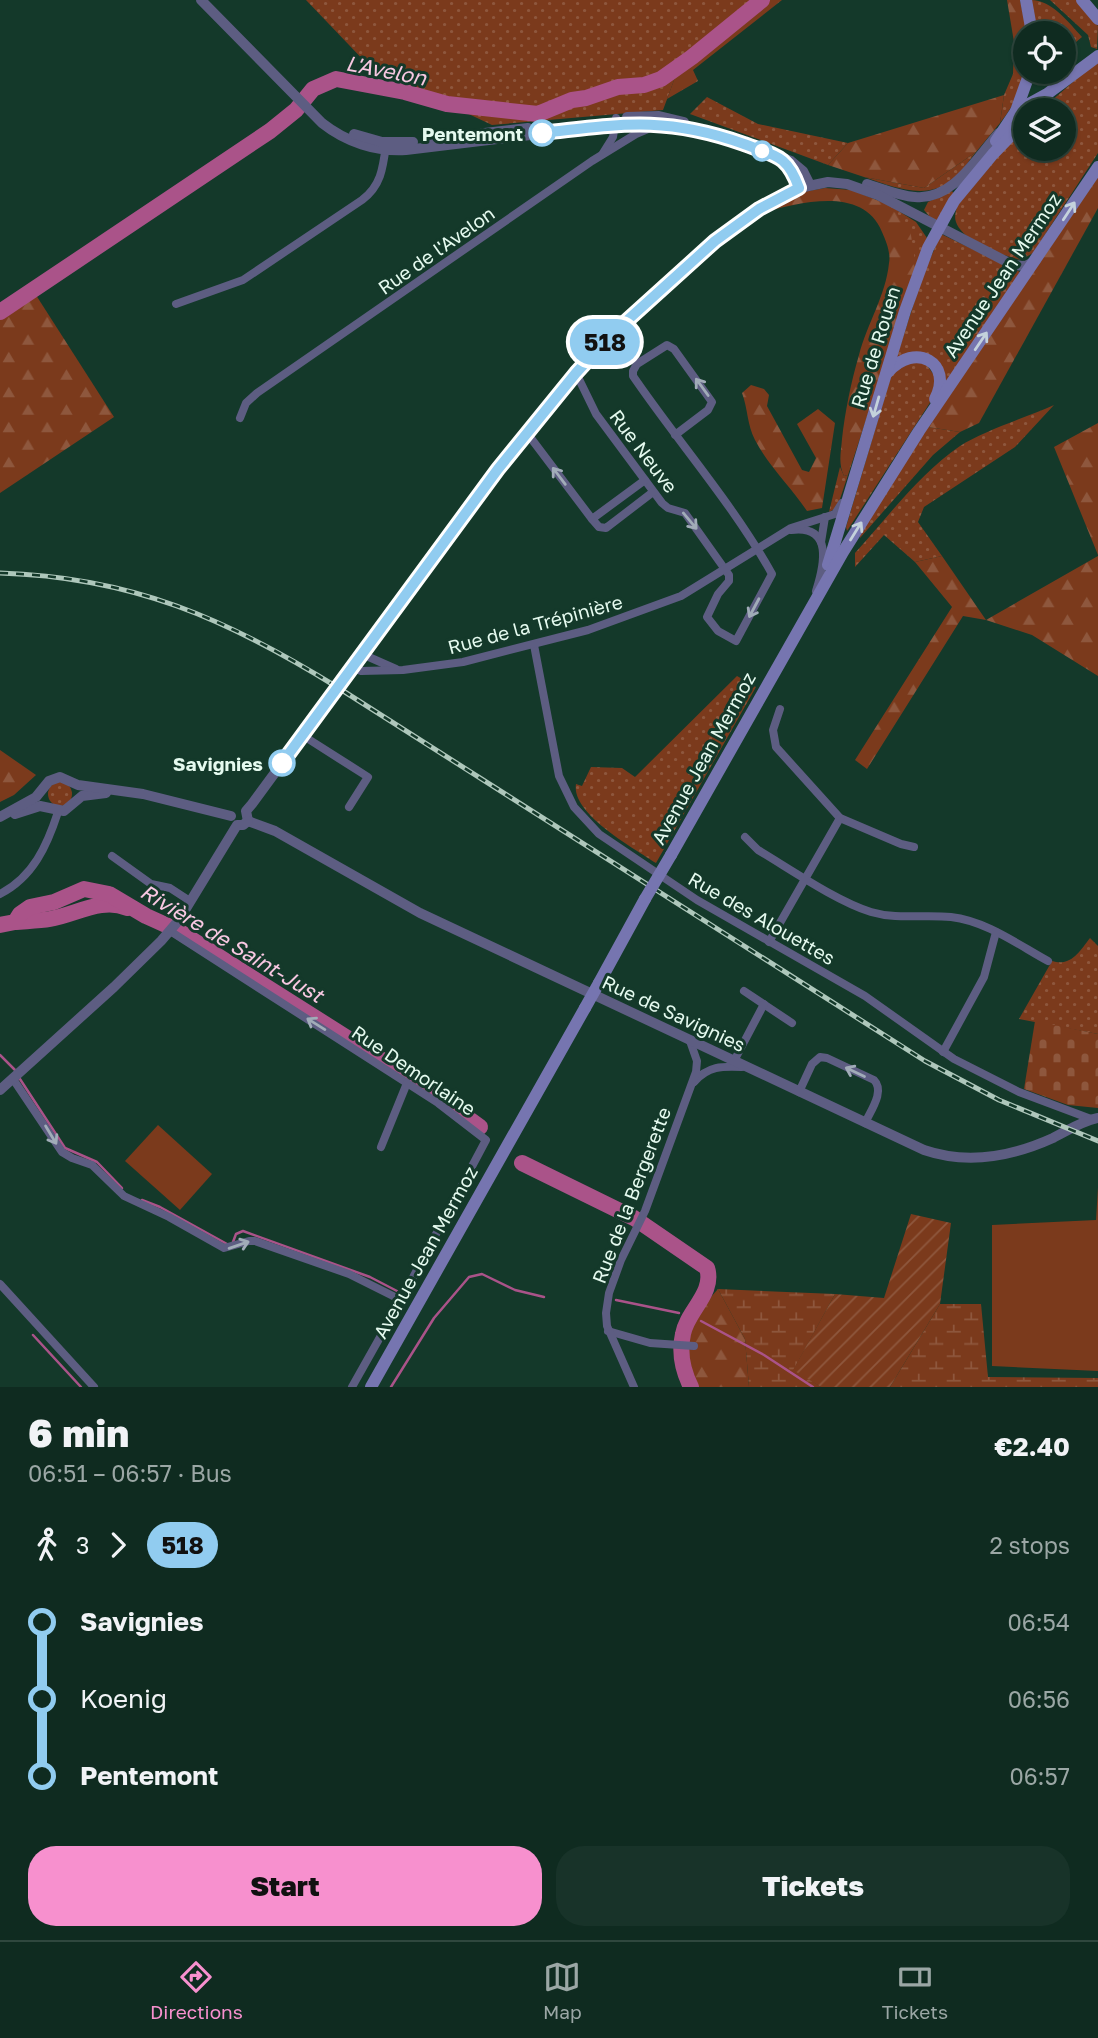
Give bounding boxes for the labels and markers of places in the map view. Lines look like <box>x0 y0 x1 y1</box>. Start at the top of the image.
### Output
marker: Pentemont <box>529 120 555 146</box>
place label: Pentemont <box>422 122 523 145</box>
unlabelled marker <box>752 141 772 161</box>
marker: Savignies <box>269 750 295 776</box>
place label: Savignies <box>173 752 263 775</box>

